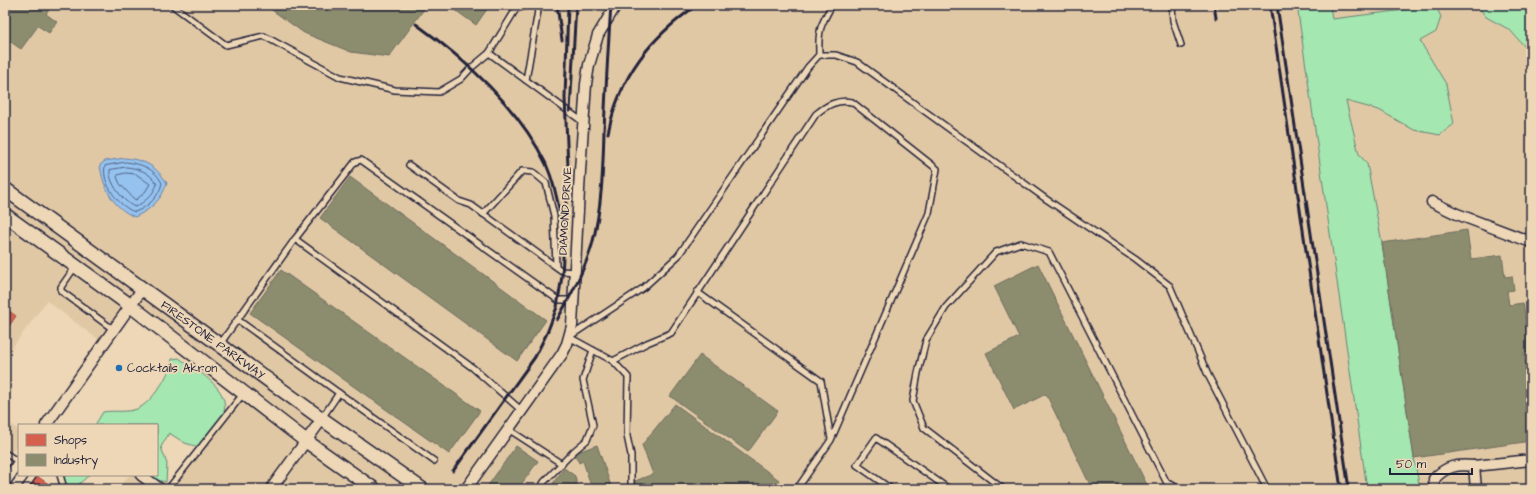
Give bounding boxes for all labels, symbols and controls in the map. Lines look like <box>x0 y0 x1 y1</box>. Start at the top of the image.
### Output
street label: DIAMOND DRIVE <box>555 167 576 255</box>
street label: FIRESTONE PARKWAY <box>157 297 269 384</box>
place label: Cocktails Akron <box>127 360 217 377</box>
marker: Cocktails Akron <box>114 363 124 373</box>
legend <box>18 424 158 476</box>
text: Shops <box>54 432 87 449</box>
scale bar <box>1390 450 1472 476</box>
text: Industry <box>54 452 99 470</box>
text: 50 m <box>1396 456 1427 473</box>

